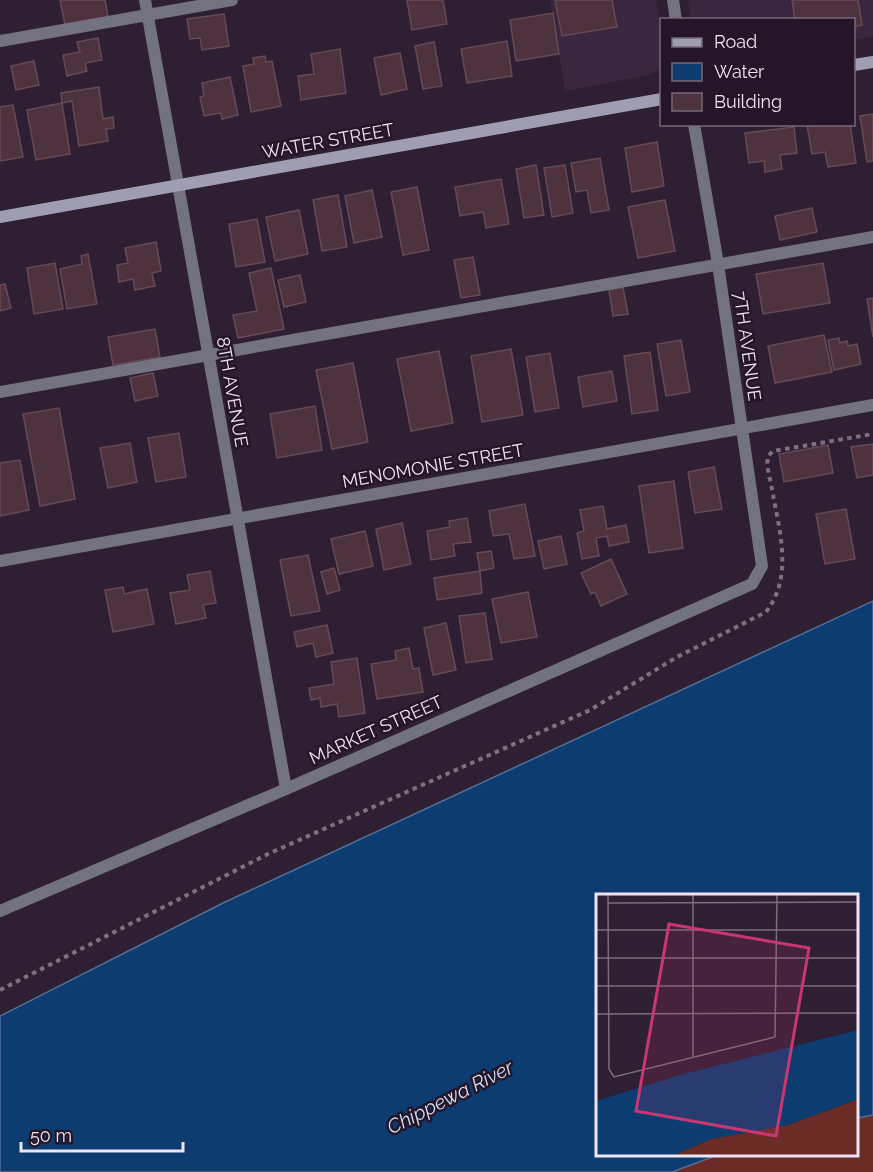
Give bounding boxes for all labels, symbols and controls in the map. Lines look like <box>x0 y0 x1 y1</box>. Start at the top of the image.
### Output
legend <box>660 18 855 126</box>
text: Road <box>714 31 757 52</box>
text: Water <box>714 61 765 82</box>
text: Building <box>714 91 782 112</box>
street label: WATER STREET <box>260 119 396 162</box>
street label: 7TH AVENUE <box>729 290 766 402</box>
street label: 8TH AVENUE <box>212 335 253 449</box>
street label: MENOMONIE STREET <box>341 439 525 492</box>
street label: MARKET STREET <box>306 691 446 768</box>
inset map <box>596 894 858 1157</box>
water label: Chippewa River <box>383 1054 518 1139</box>
scale bar <box>21 1115 183 1153</box>
text: 50 m <box>30 1125 72 1146</box>

